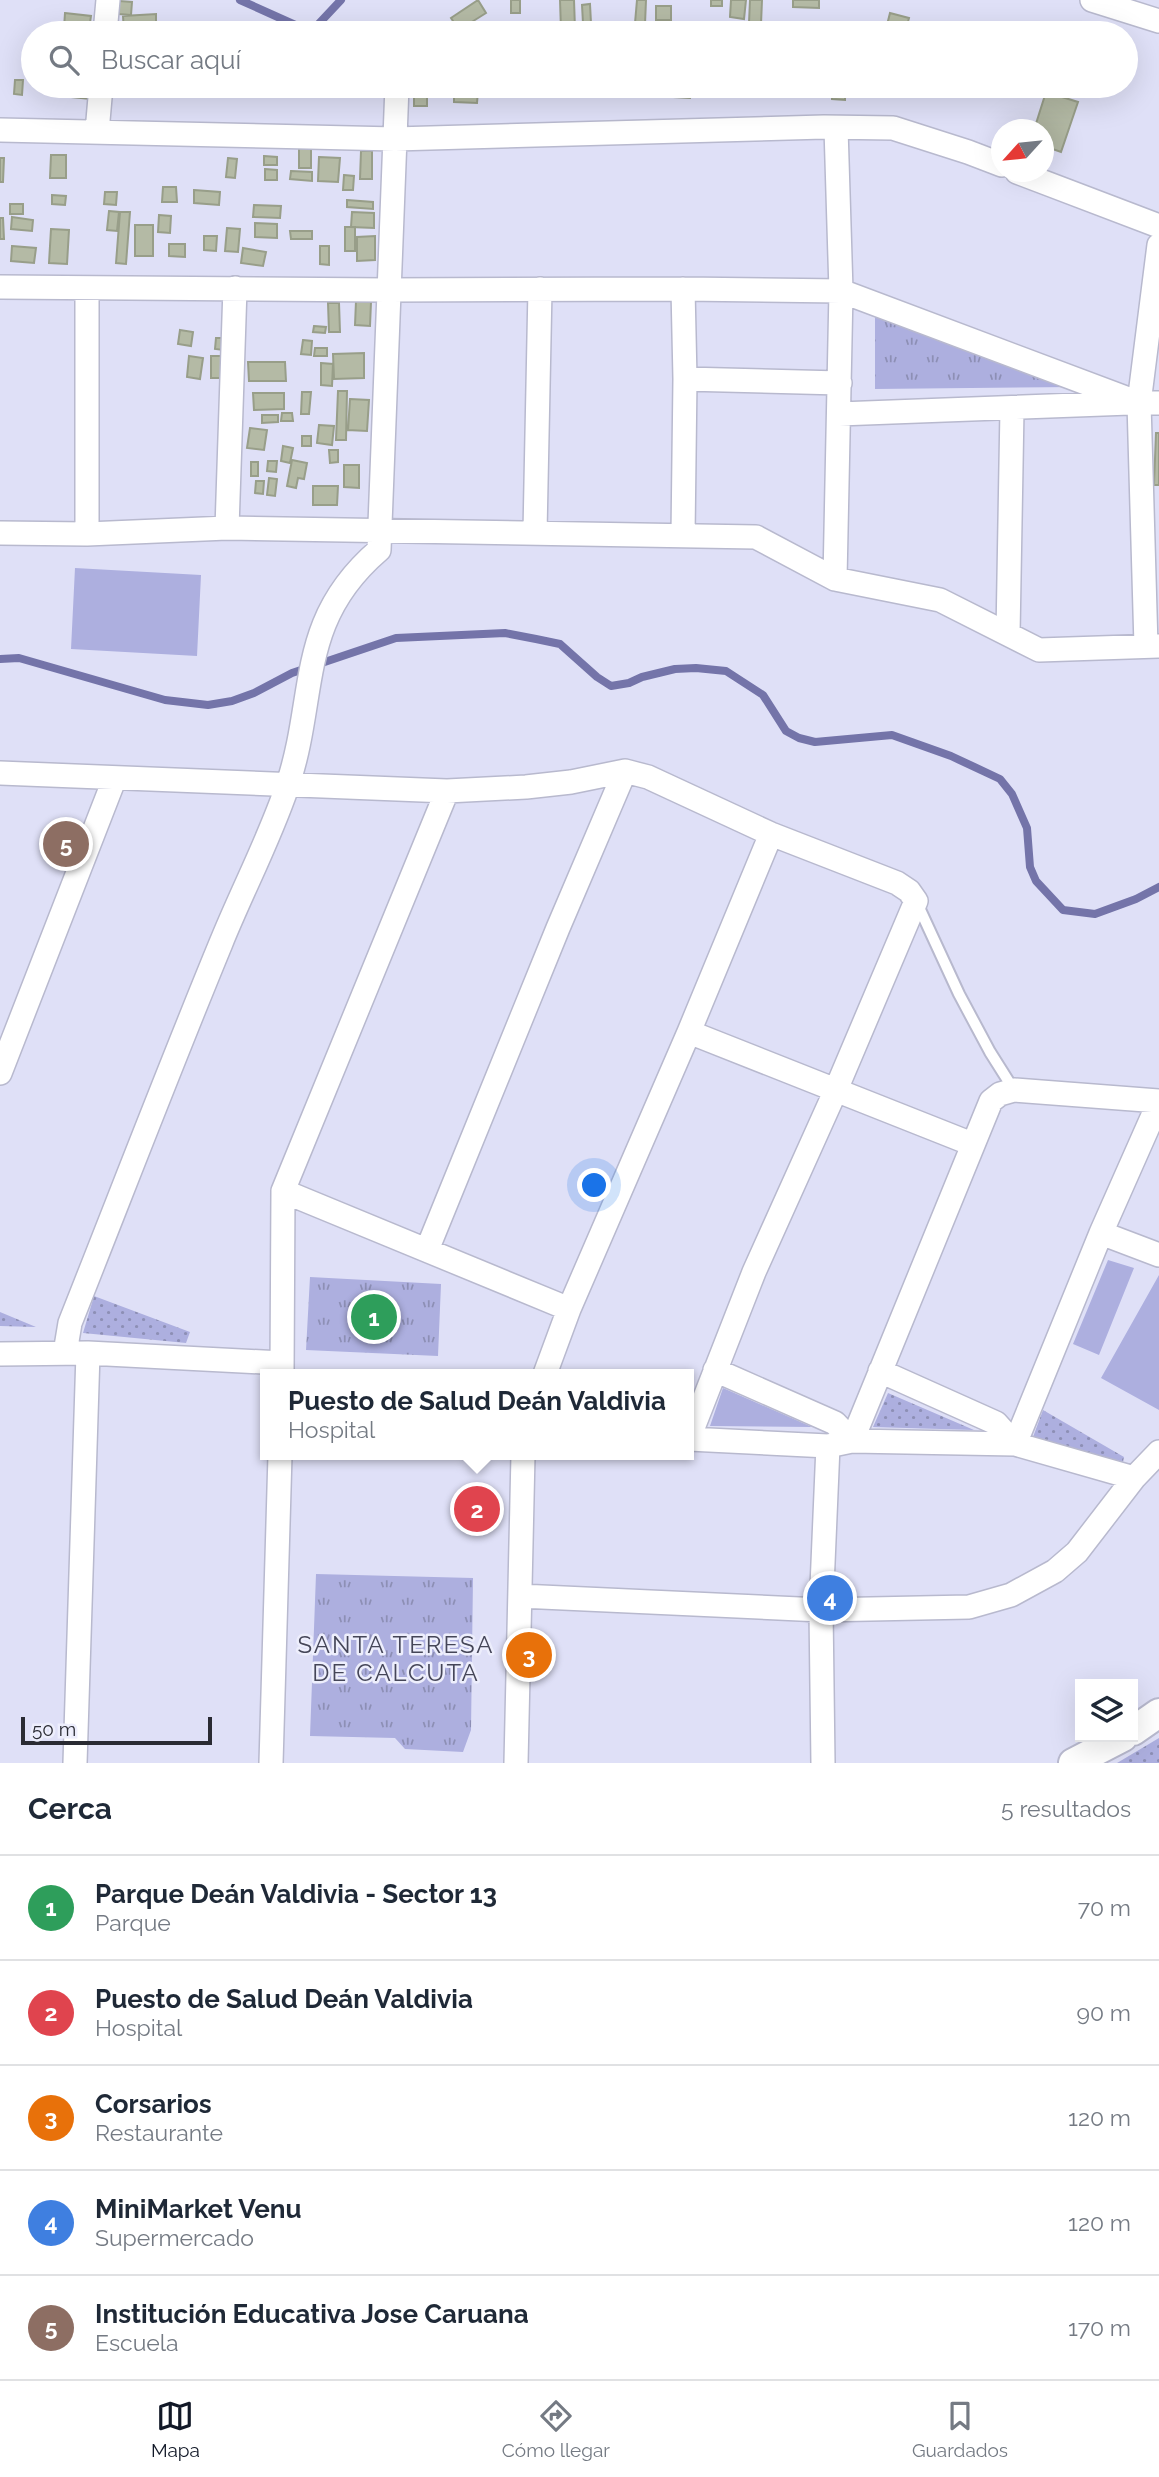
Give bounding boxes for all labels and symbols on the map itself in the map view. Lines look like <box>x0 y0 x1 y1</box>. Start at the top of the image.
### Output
north arrow <box>991 119 1054 182</box>
pin: 5 <box>43 818 89 870</box>
your location <box>577 1168 611 1202</box>
pin: 1 <box>351 1291 397 1343</box>
pin: 2 <box>454 1483 500 1535</box>
pin: 4 <box>807 1572 853 1624</box>
pin: 3 <box>506 1629 552 1681</box>
district label: SANTA TERESA DE CALCUTA <box>298 1630 494 1687</box>
scale bar <box>21 1714 212 1746</box>

